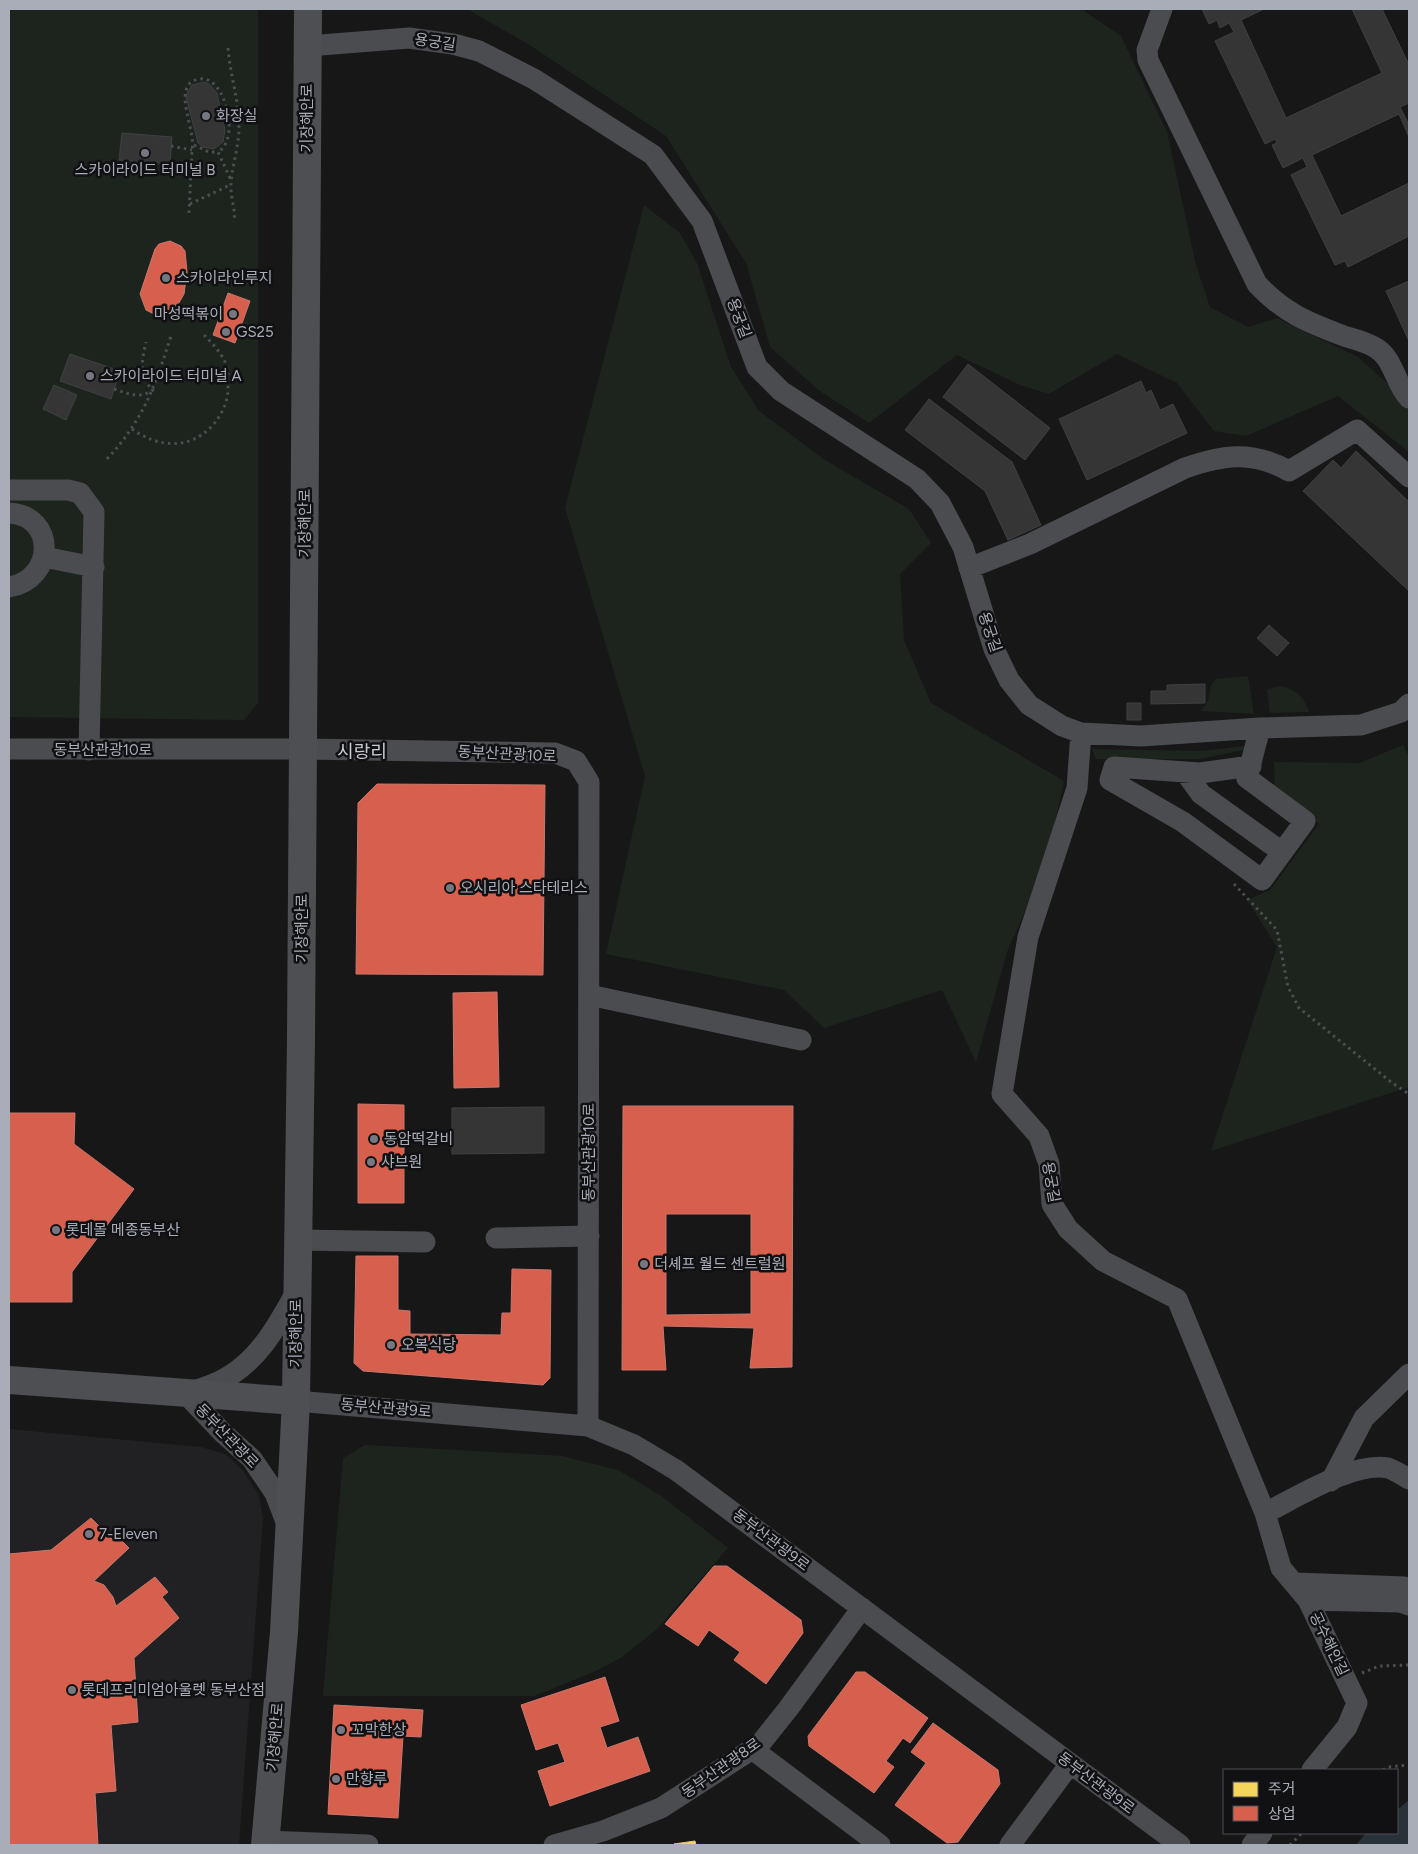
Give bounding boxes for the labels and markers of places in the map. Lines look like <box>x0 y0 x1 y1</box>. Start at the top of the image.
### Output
place label: 화장실 <box>216 107 257 125</box>
marker: 화장실 <box>200 110 212 122</box>
marker: 스카이라이드 터미널 B <box>139 147 151 159</box>
place label: 스카이라이드 터미널 B <box>75 161 215 179</box>
place label: 스카이라인루지 <box>176 269 273 287</box>
marker: 스카이라인루지 <box>160 272 172 284</box>
place label: 마성떡볶이 <box>154 305 223 323</box>
marker: 마성떡볶이 <box>227 308 239 320</box>
place label: GS25 <box>236 323 274 341</box>
marker: GS25 <box>220 326 232 338</box>
place label: 스카이라이드 터미널 A <box>100 367 242 385</box>
marker: 스카이라이드 터미널 A <box>84 370 96 382</box>
place label: 오시리아 스타테리스 <box>460 879 588 897</box>
marker: 오시리아 스타테리스 <box>444 882 456 894</box>
place label: 동암떡갈비 <box>384 1130 453 1148</box>
marker: 동암떡갈비 <box>368 1133 380 1145</box>
place label: 샤브원 <box>381 1153 422 1171</box>
marker: 샤브원 <box>365 1156 377 1168</box>
place label: 롯데몰 메종동부산 <box>66 1221 180 1239</box>
marker: 롯데몰 메종동부산 <box>50 1224 62 1236</box>
place label: 더셰프 월드 센트럴원 <box>654 1255 786 1273</box>
marker: 더셰프 월드 센트럴원 <box>638 1258 650 1270</box>
place label: 오복식당 <box>401 1336 456 1354</box>
marker: 오복식당 <box>385 1339 397 1351</box>
place label: 7-Eleven <box>99 1525 158 1543</box>
marker: 7-Eleven <box>83 1528 95 1540</box>
place label: 롯데프리미엄아울렛 동부산점 <box>82 1681 265 1699</box>
marker: 롯데프리미엄아울렛 동부산점 <box>66 1684 78 1696</box>
place label: 꼬막한상 <box>351 1721 406 1739</box>
marker: 꼬막한상 <box>335 1724 347 1736</box>
place label: 만향루 <box>346 1770 387 1788</box>
marker: 만향루 <box>330 1773 342 1785</box>

